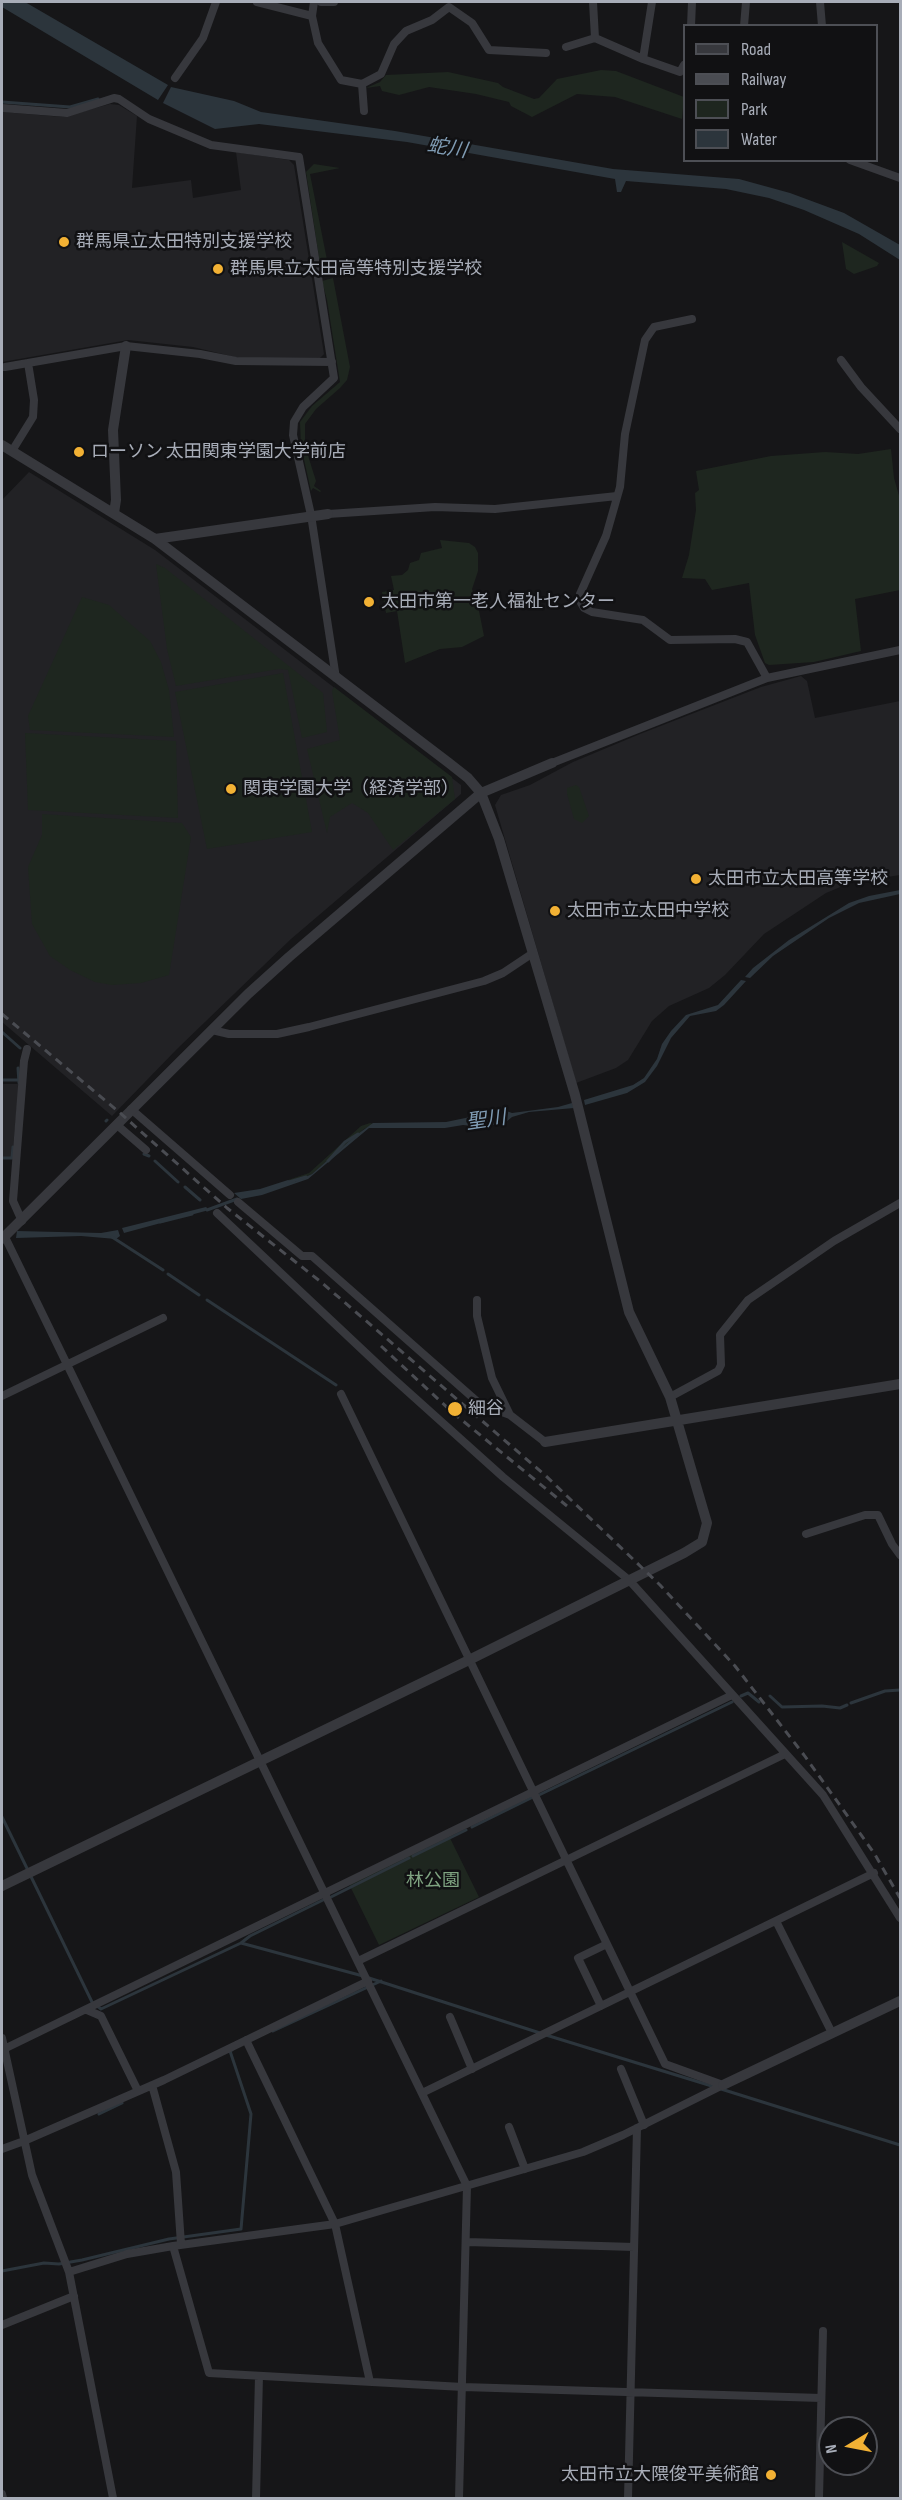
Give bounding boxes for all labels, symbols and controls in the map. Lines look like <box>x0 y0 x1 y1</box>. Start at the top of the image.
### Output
legend <box>683 24 878 162</box>
text: Road <box>741 39 771 60</box>
text: Railway <box>741 69 786 90</box>
text: Park <box>741 99 767 120</box>
text: Water <box>741 129 777 150</box>
water label: 蛇川 <box>425 134 469 164</box>
place label: 群馬県立太田特別支援学校 <box>76 231 292 253</box>
marker: 群馬県立太田特別支援学校 <box>57 235 71 249</box>
place label: 群馬県立太田高等特別支援学校 <box>230 258 482 280</box>
marker: 群馬県立太田高等特別支援学校 <box>211 262 225 276</box>
place label: ローソン 太田関東学園大学前店 <box>91 441 346 463</box>
marker: ローソン 太田関東学園大学前店 <box>72 445 86 459</box>
place label: 太田市第一老人福祉センター <box>381 591 615 613</box>
marker: 太田市第一老人福祉センター <box>362 595 376 609</box>
place label: 関東学園大学（経済学部） <box>243 778 459 800</box>
marker: 関東学園大学（経済学部） <box>224 782 238 796</box>
place label: 太田市立太田高等学校 <box>708 868 888 890</box>
marker: 太田市立太田高等学校 <box>689 872 703 886</box>
place label: 太田市立太田中学校 <box>567 900 729 922</box>
marker: 太田市立太田中学校 <box>548 904 562 918</box>
water label: 聖川 <box>465 1106 507 1136</box>
place label: 細谷 <box>468 1398 504 1420</box>
marker: 細谷 <box>446 1400 464 1418</box>
park label: 林公園 <box>406 1870 460 1892</box>
north arrow <box>818 2416 878 2476</box>
text: N <box>822 2443 842 2455</box>
place label: 太田市立大隈俊平美術館 <box>561 2464 759 2486</box>
marker: 太田市立大隈俊平美術館 <box>764 2468 778 2482</box>

